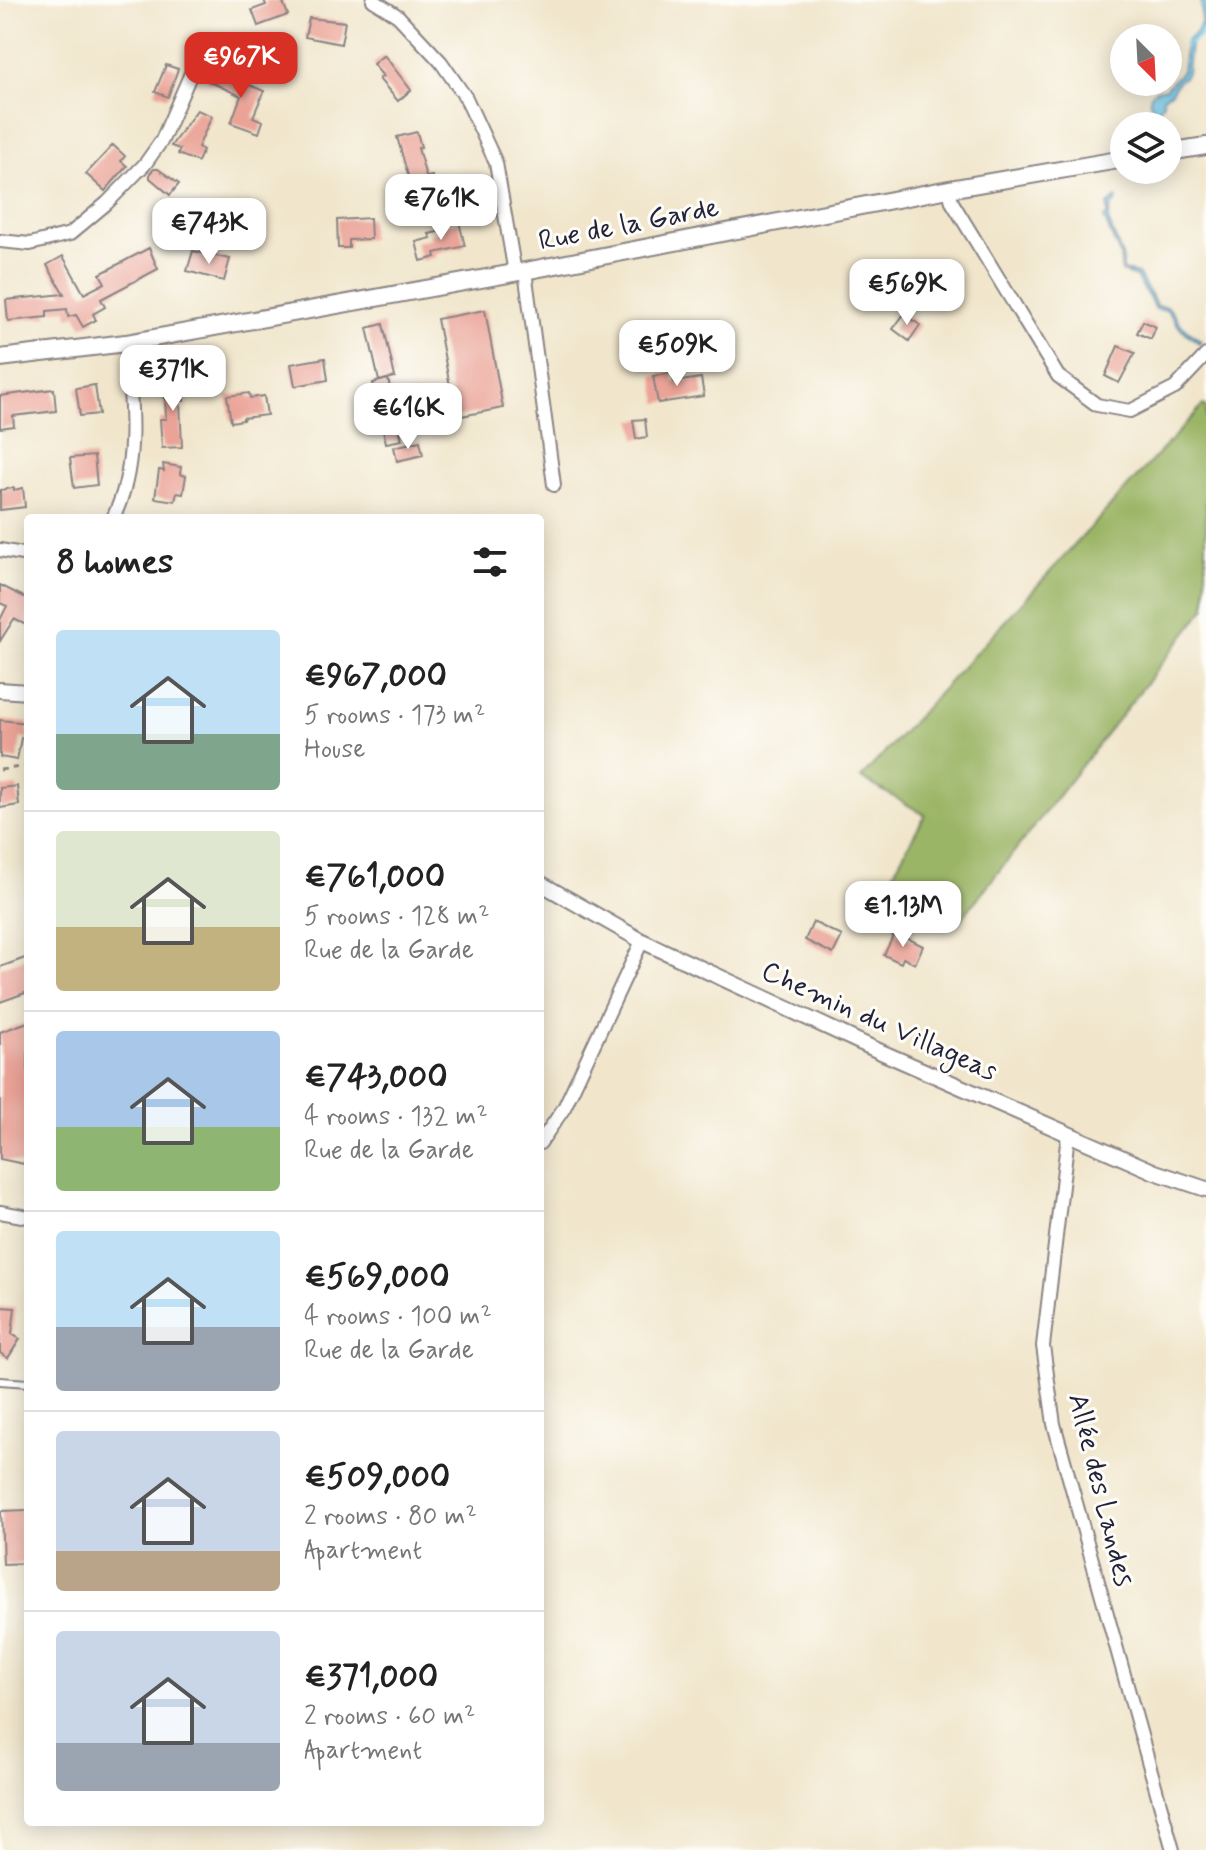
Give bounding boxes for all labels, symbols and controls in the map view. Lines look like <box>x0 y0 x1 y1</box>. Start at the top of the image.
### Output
north arrow <box>1110 24 1182 96</box>
map controls <box>1110 24 1182 184</box>
pin: €967K <box>185 32 297 100</box>
text: €967K <box>202 41 280 75</box>
button: layers <box>1110 112 1182 184</box>
pin: €761K <box>385 174 497 242</box>
text: €761K <box>403 183 479 217</box>
street label: Rue de la Garde <box>536 189 722 261</box>
pin: €743K <box>153 198 265 266</box>
text: €743K <box>170 207 248 241</box>
pin: €569K <box>851 259 963 327</box>
text: €569K <box>867 268 947 302</box>
pin: €509K <box>621 320 733 388</box>
text: €509K <box>637 329 717 363</box>
pin: €371K <box>117 345 229 413</box>
text: €371K <box>138 354 208 388</box>
pin: €616K <box>352 383 464 451</box>
text: €616K <box>372 392 444 426</box>
text: 8 homes <box>56 540 173 585</box>
icon: filters <box>468 540 512 584</box>
text: €967,000 <box>304 654 447 699</box>
icon: home <box>120 662 216 758</box>
text: 5 rooms · 173 m² <box>304 699 485 733</box>
text: House <box>304 733 365 767</box>
text: €761,000 <box>304 855 445 900</box>
icon: home <box>120 863 216 959</box>
pin: €1.13M <box>838 881 968 949</box>
text: €1.13M <box>863 890 943 924</box>
text: 5 rooms · 128 m² <box>304 900 489 934</box>
text: Rue de la Garde <box>304 934 474 968</box>
street label: Chemin du Villageas <box>754 953 1003 1092</box>
text: €743,000 <box>304 1055 448 1100</box>
icon: home <box>120 1063 216 1159</box>
text: 4 rooms · 132 m² <box>304 1100 488 1134</box>
text: Rue de la Garde <box>304 1134 474 1168</box>
text: €569,000 <box>304 1255 450 1300</box>
icon: home <box>120 1263 216 1359</box>
text: 4 rooms · 100 m² <box>304 1300 492 1334</box>
text: Rue de la Garde <box>304 1334 474 1368</box>
street label: Allée des Landes <box>1058 1390 1142 1590</box>
text: €509,000 <box>304 1455 450 1500</box>
icon: home <box>120 1463 216 1559</box>
text: 2 rooms · 80 m² <box>304 1500 477 1534</box>
text: Apartment <box>304 1534 422 1568</box>
text: €371,000 <box>304 1655 438 1700</box>
icon: home <box>120 1663 216 1759</box>
text: 2 rooms · 60 m² <box>304 1700 475 1734</box>
text: Apartment <box>304 1734 422 1768</box>

